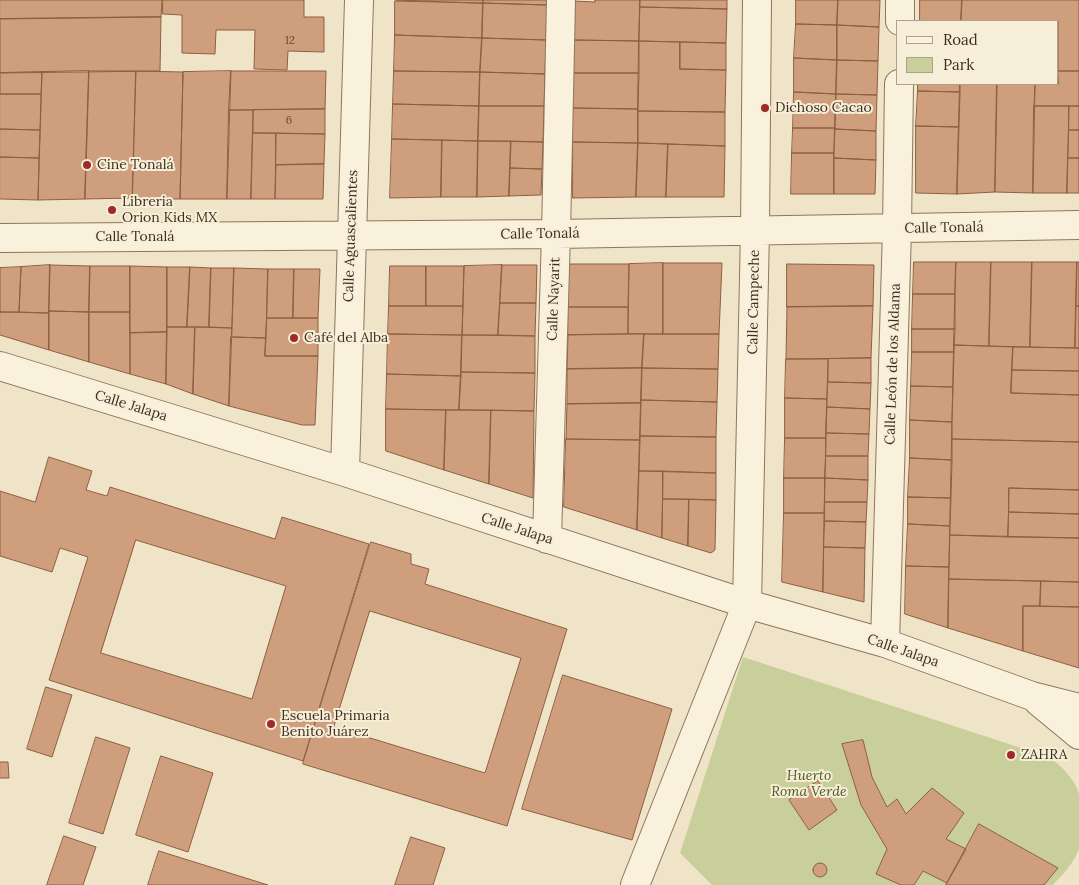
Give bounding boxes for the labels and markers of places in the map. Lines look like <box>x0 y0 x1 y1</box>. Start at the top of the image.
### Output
place label: Dichoso Cacao <box>775 100 872 116</box>
marker: Dichoso Cacao <box>759 102 771 114</box>
place label: Cine Tonalá <box>97 157 174 173</box>
marker: Cine Tonalá <box>81 159 93 171</box>
place label: Libreria Orion Kids MX <box>122 194 217 226</box>
marker: Libreria Orion Kids MX <box>106 204 118 216</box>
place label: Café del Alba <box>304 330 388 346</box>
marker: Café del Alba <box>288 332 300 344</box>
place label: Escuela Primaria Benito Juárez <box>281 708 390 740</box>
marker: Escuela Primaria Benito Juárez <box>265 718 277 730</box>
place label: ZAHRA <box>1021 747 1067 763</box>
marker: ZAHRA <box>1005 749 1017 761</box>

